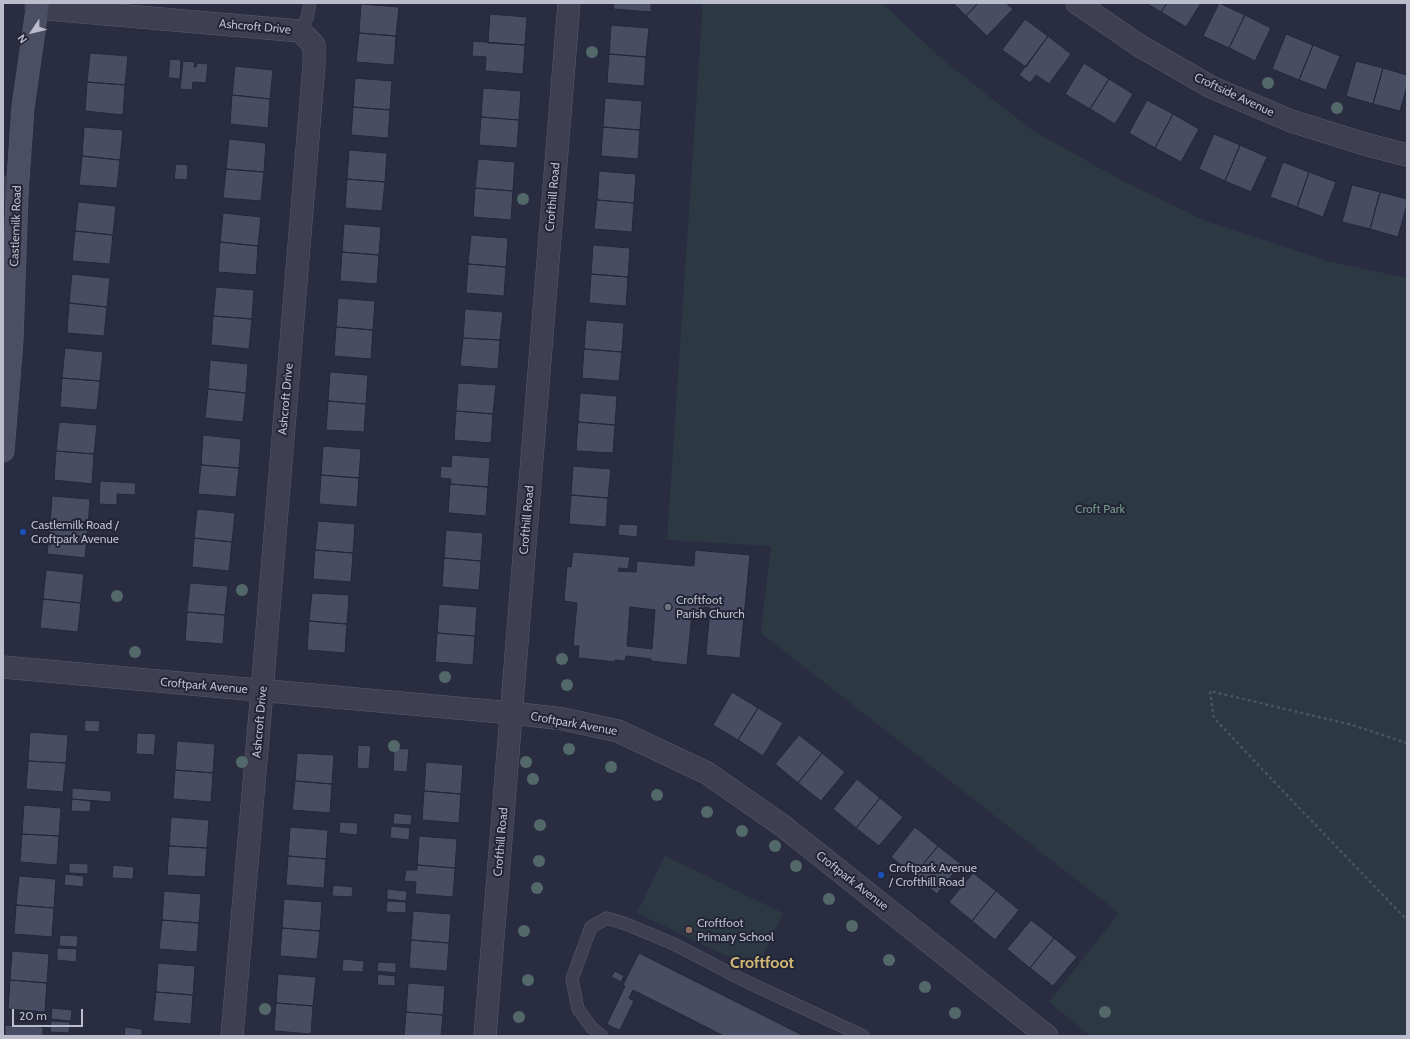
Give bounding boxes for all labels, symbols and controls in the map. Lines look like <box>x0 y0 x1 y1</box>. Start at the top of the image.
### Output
north arrow <box>12 12 52 52</box>
street label: Ashcroft Drive <box>218 17 292 37</box>
text: N <box>14 32 30 46</box>
street label: Croftside Avenue <box>1192 70 1276 120</box>
street label: Crofthill Road <box>543 162 563 232</box>
street label: Castlemilk Road <box>7 185 25 267</box>
street label: Ashcroft Drive <box>276 362 296 436</box>
street label: Crofthill Road <box>517 485 537 555</box>
park label: Croft Park <box>1075 502 1125 516</box>
place label: Castlemilk Road / Croftpark Avenue <box>31 518 119 546</box>
marker: Castlemilk Road / Croftpark Avenue <box>18 527 28 537</box>
place label: Croftfoot Parish Church <box>676 593 745 621</box>
marker: Croftfoot Parish Church <box>663 602 673 612</box>
street label: Croftpark Avenue <box>160 675 248 697</box>
street label: Ashcroft Drive <box>250 685 270 759</box>
street label: Croftpark Avenue <box>529 709 619 739</box>
street label: Crofthill Road <box>491 807 511 877</box>
street label: Croftpark Avenue <box>813 848 891 914</box>
place label: Croftpark Avenue / Crofthill Road <box>889 861 977 889</box>
marker: Croftpark Avenue / Crofthill Road <box>876 870 886 880</box>
place label: Croftfoot Primary School <box>697 916 774 944</box>
marker: Croftfoot Primary School <box>684 925 694 935</box>
district label: Croftfoot <box>730 953 794 973</box>
scale bar <box>14 1001 85 1027</box>
text: 20 m <box>19 1008 47 1023</box>

